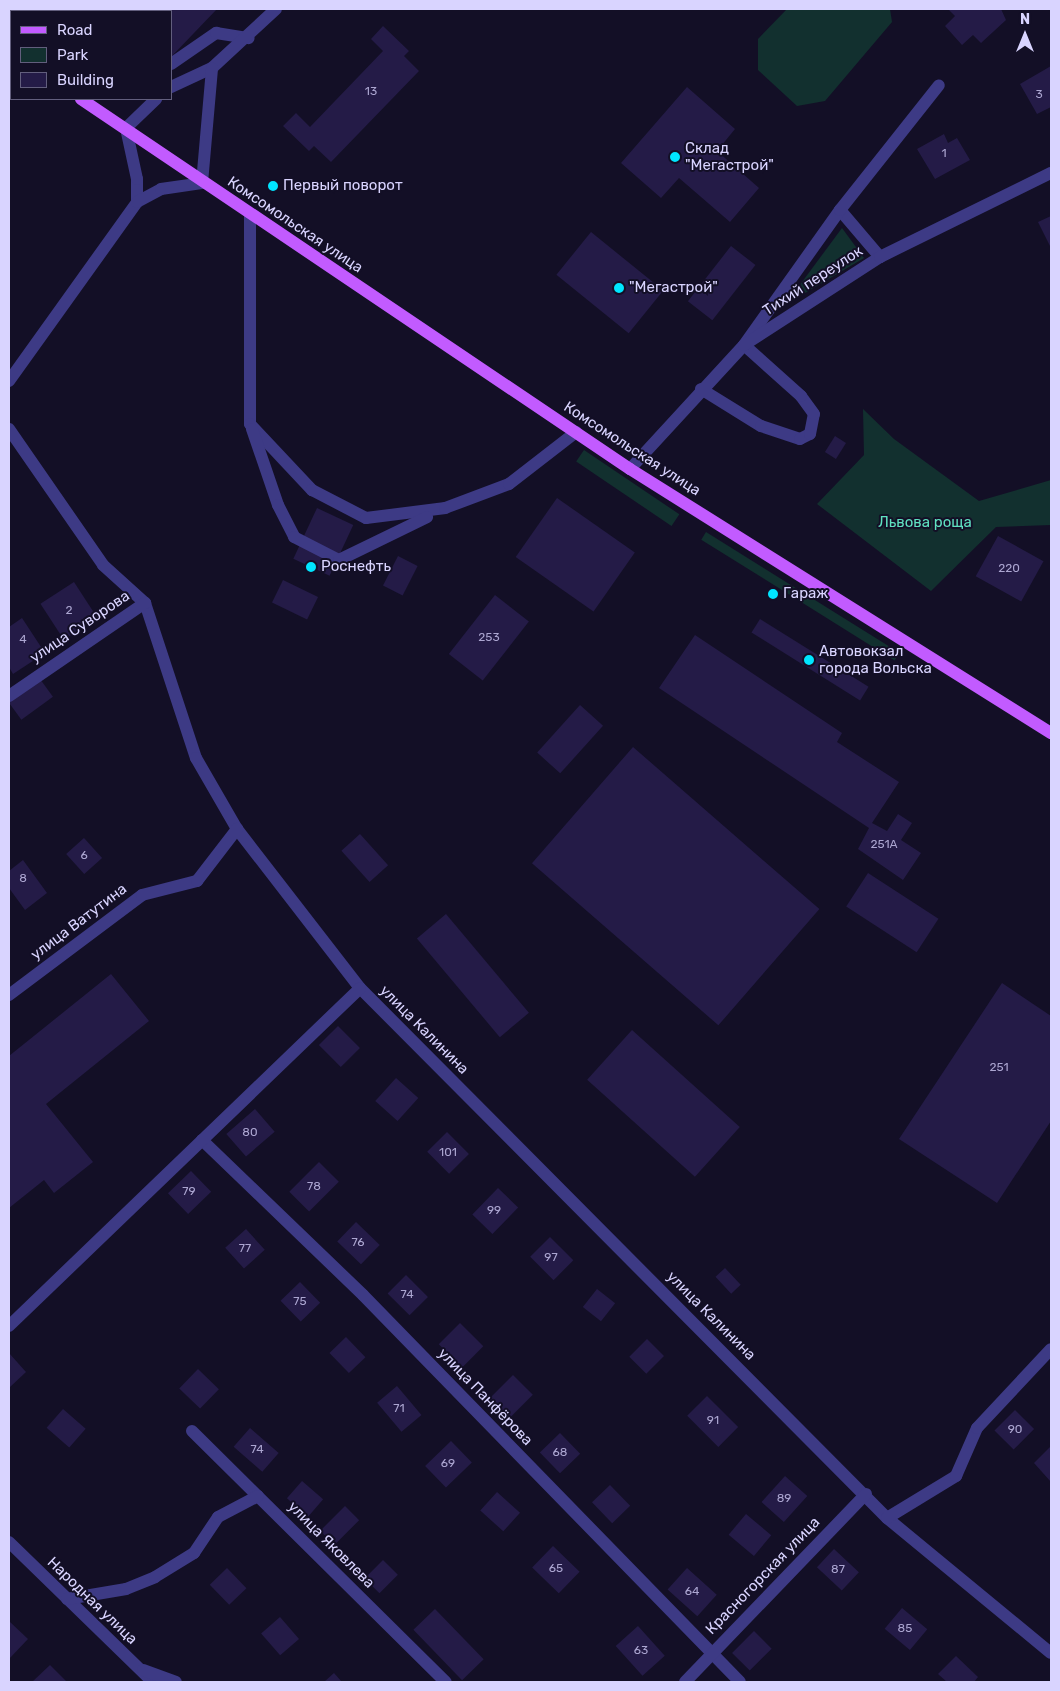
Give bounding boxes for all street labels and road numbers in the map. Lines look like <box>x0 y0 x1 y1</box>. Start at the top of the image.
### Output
street label: Комсомольская улица <box>224 173 366 277</box>
street label: Тихий переулок <box>760 242 866 320</box>
street label: Комсомольская улица <box>560 398 704 500</box>
street label: улица Суворова <box>27 587 133 667</box>
street label: улица Ватутина <box>28 880 130 964</box>
street label: улица Калинина <box>376 982 472 1078</box>
street label: улица Калинина <box>663 1268 759 1364</box>
street label: улица Панфёрова <box>434 1345 536 1449</box>
street label: улица Яковлева <box>284 1498 378 1592</box>
street label: Красногорская улица <box>702 1514 824 1638</box>
street label: Народная улица <box>43 1554 141 1648</box>

